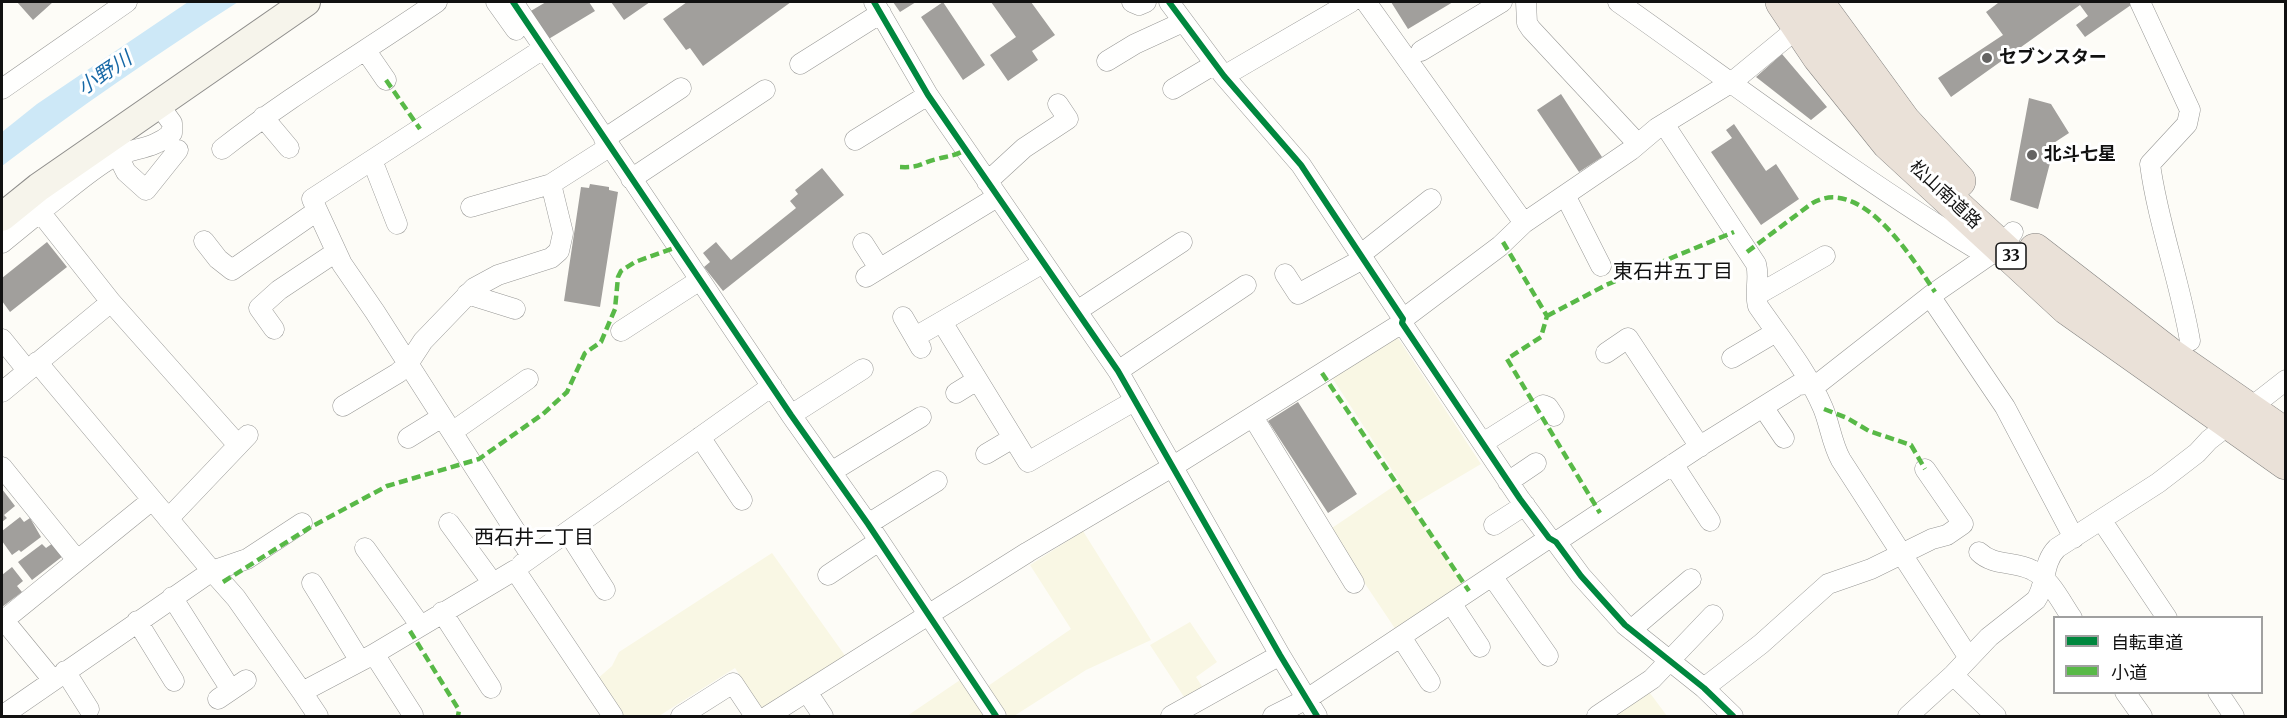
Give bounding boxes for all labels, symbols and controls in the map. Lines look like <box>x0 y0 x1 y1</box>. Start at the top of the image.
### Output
water label: 小野川 <box>73 47 137 101</box>
place label: セブンスター <box>1999 47 2107 69</box>
marker: セブンスター <box>1980 51 1994 65</box>
place label: 北斗七星 <box>2044 144 2116 166</box>
marker: 北斗七星 <box>2025 148 2039 162</box>
street label: 松山南道路 <box>1905 156 1985 234</box>
road number: 33 <box>1996 243 2026 269</box>
district label: 東石井五丁目 <box>1613 260 1733 284</box>
district label: 西石井二丁目 <box>474 526 594 550</box>
legend <box>2053 616 2263 694</box>
text: 自転車道 <box>2111 631 2183 654</box>
text: 小道 <box>2111 661 2147 684</box>

